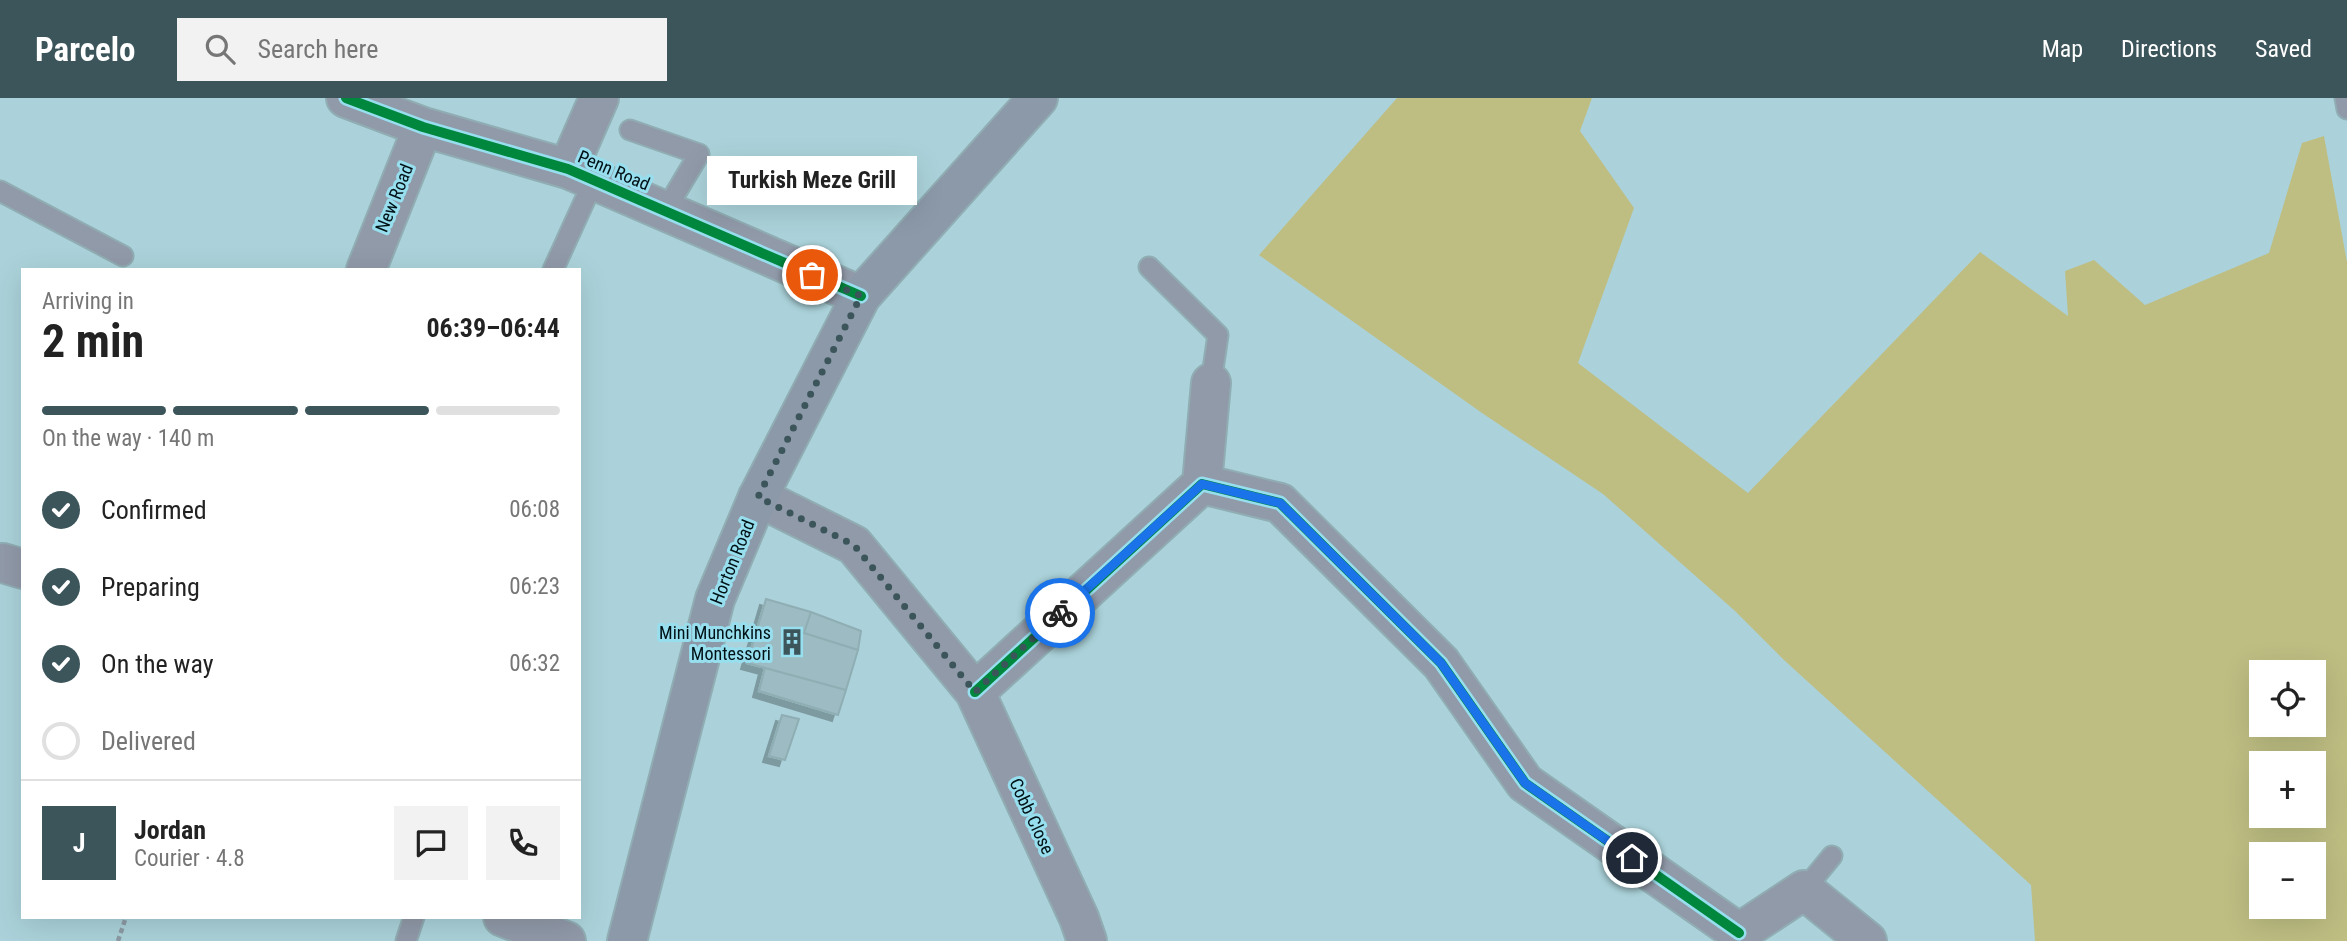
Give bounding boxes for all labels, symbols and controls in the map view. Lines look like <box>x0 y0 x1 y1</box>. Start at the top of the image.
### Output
search box <box>177 18 667 81</box>
text: Parcelo <box>35 30 135 69</box>
icon: search <box>201 30 239 68</box>
text: Search here <box>257 34 378 64</box>
text: Map <box>2042 35 2083 63</box>
text: Directions <box>2121 35 2217 63</box>
text: Saved <box>2255 35 2312 63</box>
street label: Penn Road <box>575 145 653 195</box>
callout: Turkish Meze Grill <box>707 156 917 205</box>
street label: New Road <box>371 161 417 235</box>
text: Turkish Meze Grill <box>728 167 896 194</box>
pin <box>782 245 842 305</box>
icon: bag <box>793 256 831 294</box>
text: Arriving in <box>42 288 134 315</box>
text: 06:39–06:44 <box>426 313 560 343</box>
text: 2 min <box>42 314 144 368</box>
text: On the way · 140 m <box>42 425 214 452</box>
icon: check <box>42 491 80 529</box>
text: Confirmed <box>101 495 207 525</box>
text: 06:08 <box>509 496 560 523</box>
street label: Horton Road <box>706 517 758 607</box>
icon: check <box>42 568 80 606</box>
text: Preparing <box>101 572 200 602</box>
text: 06:23 <box>509 573 560 600</box>
courier <box>1025 578 1095 648</box>
icon: bike <box>1041 594 1079 632</box>
place label: Mini Munchkins Montessori <box>659 622 771 664</box>
building icon: Mini Munchkins Montessori <box>777 627 807 657</box>
icon: check <box>42 645 80 683</box>
text: On the way <box>101 649 214 679</box>
text: 06:32 <box>509 650 560 677</box>
map controls <box>2249 660 2326 919</box>
button: locate <box>2249 660 2326 737</box>
text: Delivered <box>101 726 196 756</box>
button: + <box>2249 751 2326 828</box>
street label: Cobb Close <box>1005 775 1059 857</box>
button: chat <box>394 806 468 880</box>
button: phone <box>486 806 560 880</box>
text: Jordan <box>134 815 206 845</box>
text: J <box>73 828 85 858</box>
pin <box>1602 828 1662 888</box>
icon: home <box>1613 839 1651 877</box>
button: − <box>2249 842 2326 919</box>
text: Courier · 4.8 <box>134 845 245 872</box>

